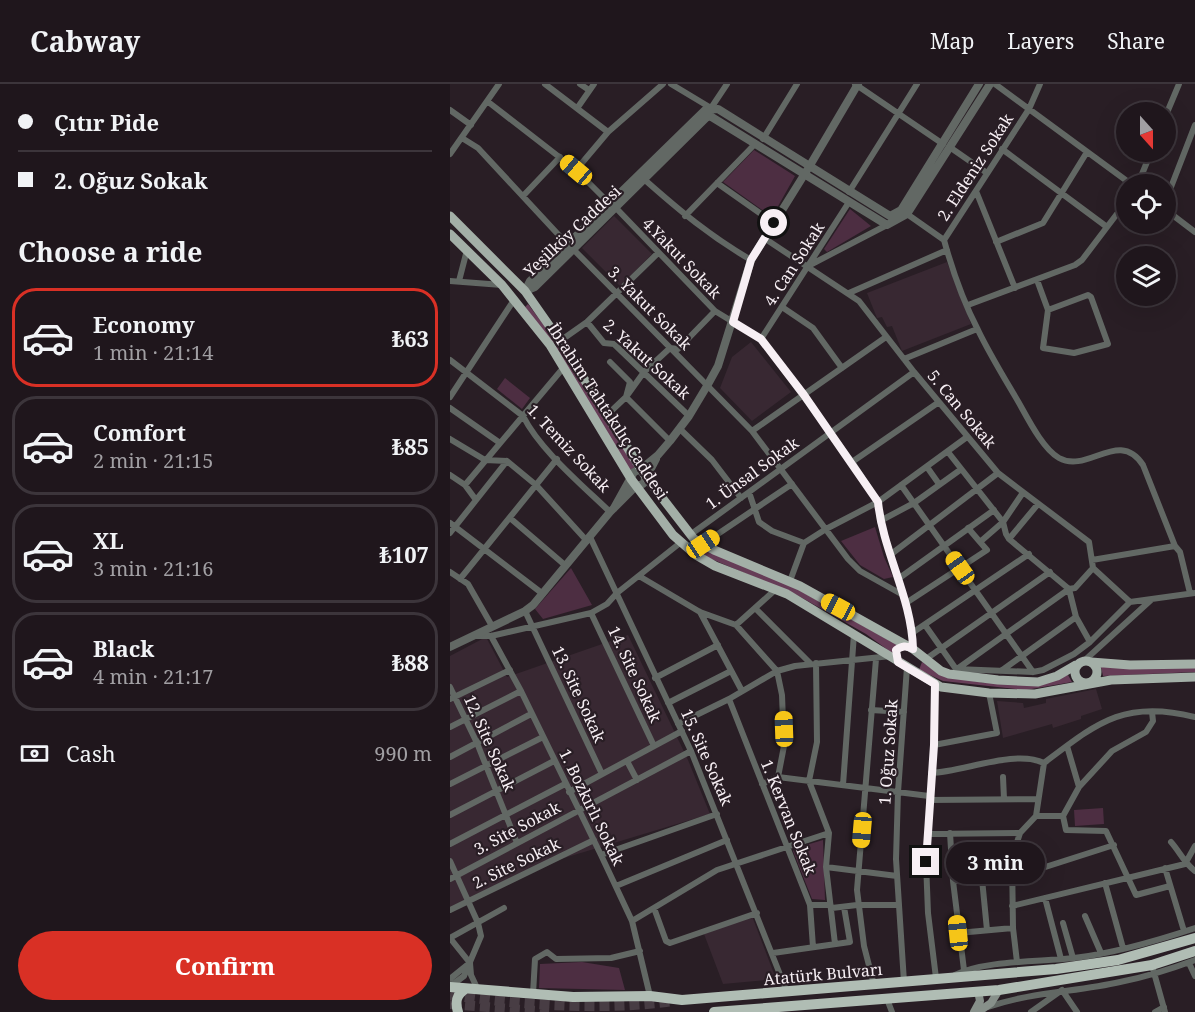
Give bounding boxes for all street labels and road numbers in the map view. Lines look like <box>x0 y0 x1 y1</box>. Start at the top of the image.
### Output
street label: 2. Eldeniz Sokak <box>932 109 1018 225</box>
street label: Yeşilköy Caddesi <box>518 180 625 282</box>
street label: 4.Yakut Sokak <box>638 213 727 304</box>
street label: 4. Can Sokak <box>759 217 830 310</box>
street label: 3. Yakut Sokak <box>603 261 697 355</box>
street label: 2. Yakut Sokak <box>599 314 696 404</box>
street label: İbrahim Tahtakılıç Caddesi <box>543 319 673 503</box>
street label: 5. Can Sokak <box>923 365 1002 453</box>
street label: 1. Temiz Sokak <box>522 399 616 497</box>
street label: 1. Ünsal Sokak <box>701 431 803 514</box>
street label: 14. Site Sokak <box>603 622 667 726</box>
street label: 13. Site Sokak <box>547 642 611 746</box>
street label: 12. Site Sokak <box>459 691 521 796</box>
street label: 1. Oğuz Sokak <box>873 698 903 806</box>
street label: 15. Site Sokak <box>676 705 738 810</box>
street label: 1. Bozkırlı Sokak <box>554 745 630 869</box>
street label: 1. Kervan Sokak <box>756 756 822 879</box>
street label: 3. Site Sokak <box>470 796 565 860</box>
street label: 2. Site Sokak <box>469 832 564 894</box>
street label: Atatürk Bulvarı <box>763 958 883 990</box>

